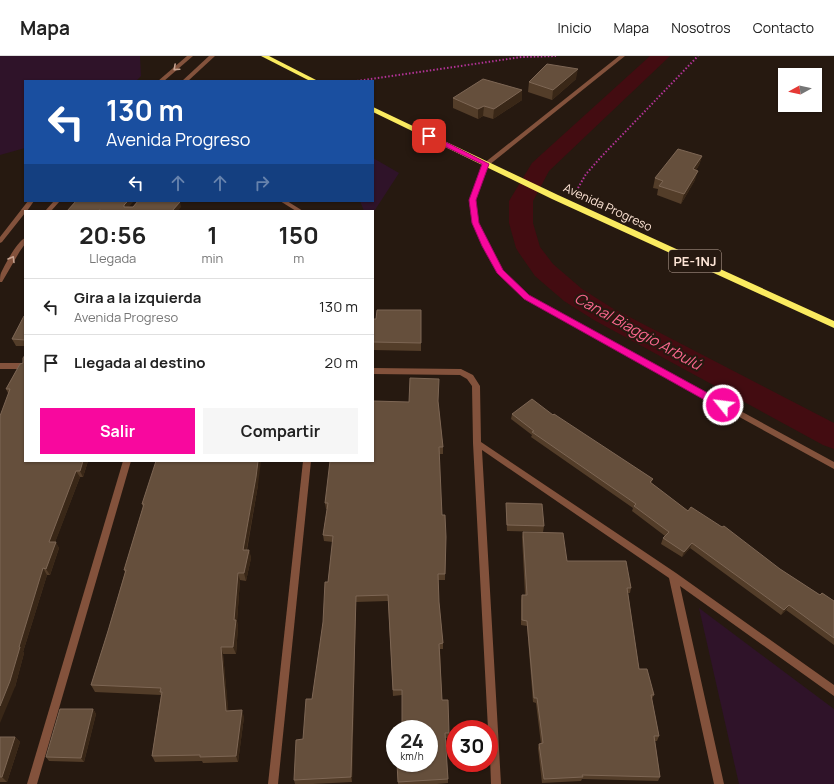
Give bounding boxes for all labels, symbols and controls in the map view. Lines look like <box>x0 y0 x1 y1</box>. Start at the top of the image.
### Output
text: Mapa <box>20 15 70 41</box>
text: Inicio <box>558 18 592 37</box>
text: Mapa <box>614 18 649 37</box>
text: Nosotros <box>671 18 731 37</box>
text: Contacto <box>753 18 814 37</box>
one-way arrow <box>173 64 180 71</box>
north arrow <box>778 68 822 112</box>
map controls <box>778 68 822 112</box>
text: 130 m <box>106 91 184 129</box>
icon: left <box>40 96 92 148</box>
pin <box>412 119 446 153</box>
icon: arrive <box>418 125 440 147</box>
text: Avenida Progreso <box>106 127 250 151</box>
icon: left <box>125 172 147 194</box>
icon: ahead <box>167 172 189 194</box>
icon: ahead <box>209 172 231 194</box>
icon: right <box>251 172 273 194</box>
street label: Avenida Progreso <box>561 179 655 235</box>
text: 20:56 <box>79 218 146 251</box>
text: 1 <box>207 218 218 251</box>
text: 150 <box>278 218 319 251</box>
text: Llegada <box>89 249 136 267</box>
text: min <box>202 249 223 267</box>
text: m <box>293 249 304 267</box>
road number: PE-1NJ <box>669 250 721 272</box>
one-way arrow <box>7 256 14 263</box>
text: Gira a la izquierda <box>74 287 201 308</box>
water label: Canal Biaggio Arbulú <box>571 287 706 375</box>
icon: left <box>40 296 62 318</box>
text: 130 m <box>319 296 358 317</box>
text: Avenida Progreso <box>74 308 178 326</box>
icon: arrive <box>40 352 62 374</box>
text: Llegada al destino <box>74 352 206 373</box>
text: 20 m <box>325 352 358 373</box>
position arrow <box>702 384 744 426</box>
button: Salir <box>40 408 195 454</box>
button: Compartir <box>203 408 358 454</box>
speed limit sign: 30 <box>446 720 498 772</box>
text: 24 <box>400 727 424 754</box>
text: km/h <box>400 749 424 763</box>

